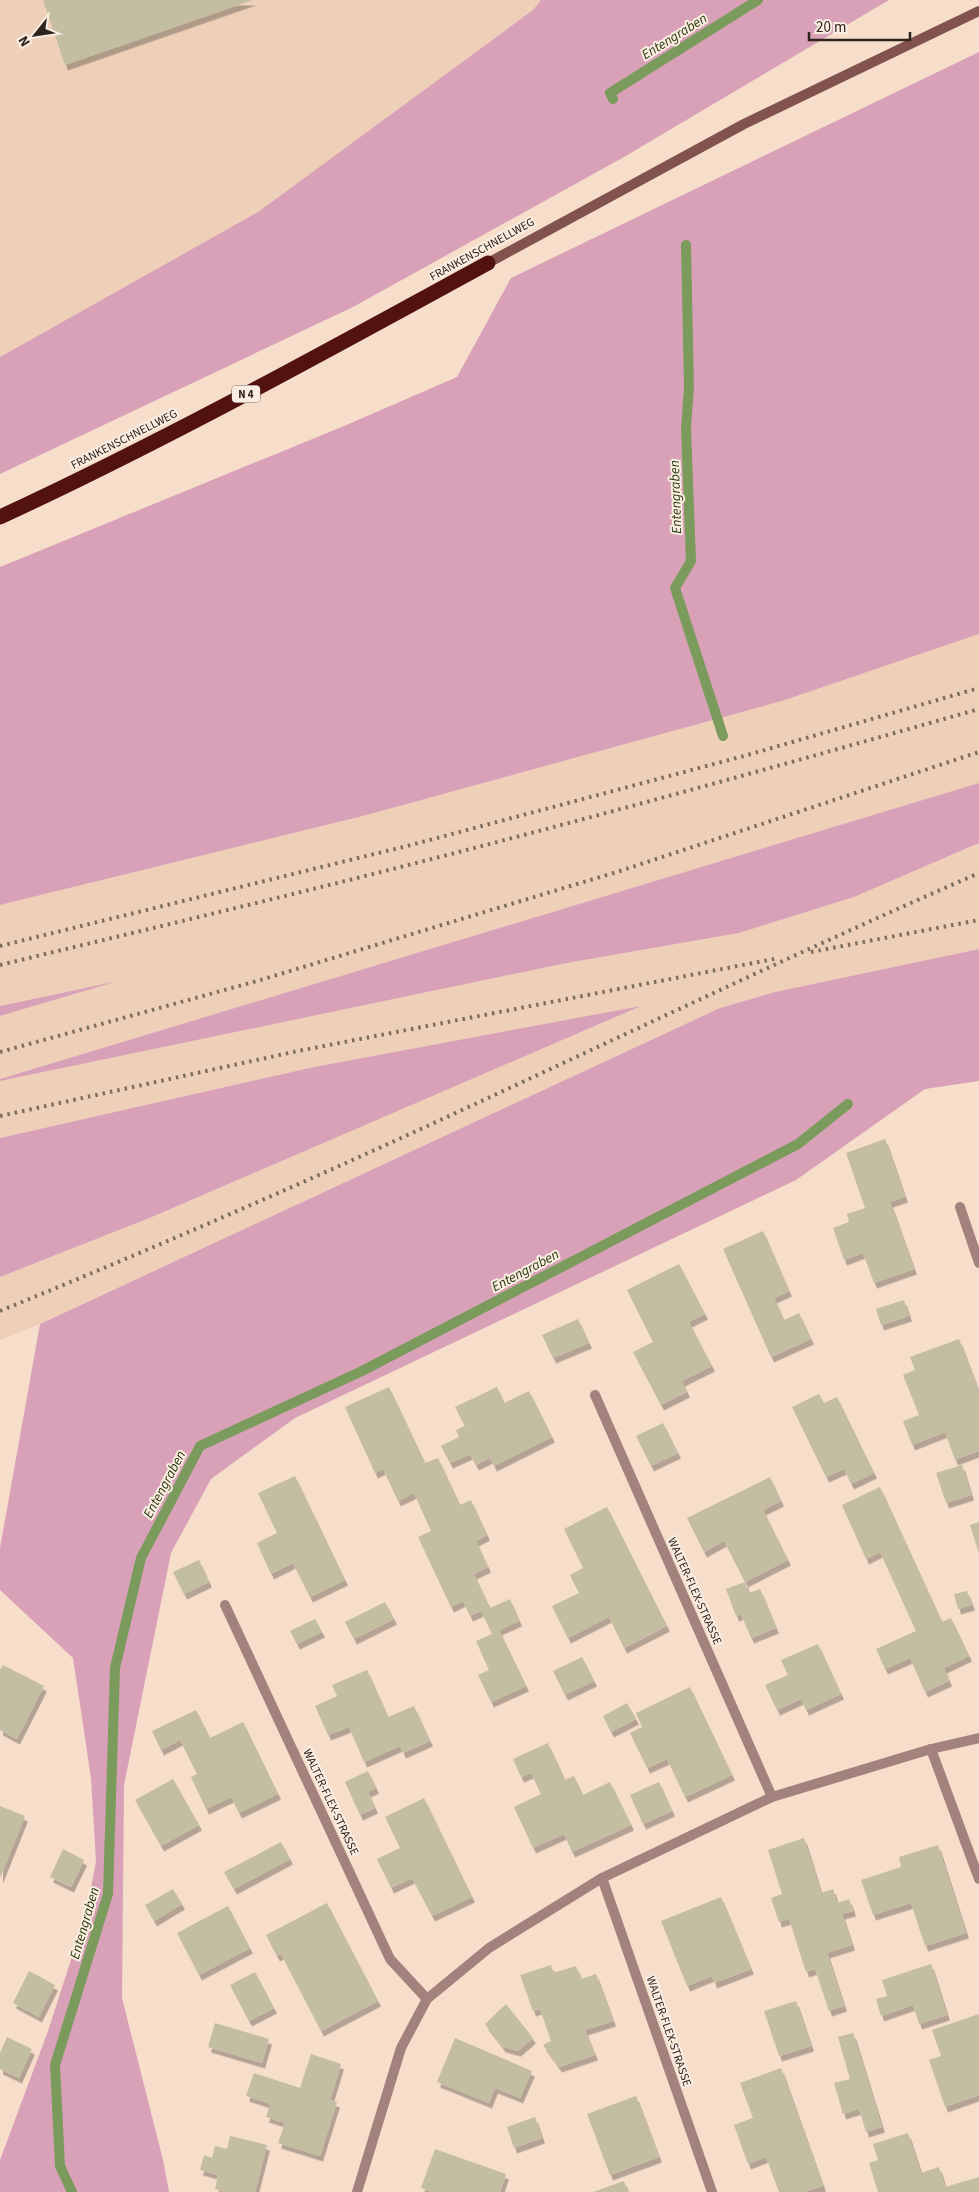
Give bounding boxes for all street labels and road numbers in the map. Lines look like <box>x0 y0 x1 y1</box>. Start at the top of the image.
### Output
street label: FRANKENSCHNELLWEG <box>427 214 538 285</box>
road number: N 4 <box>232 386 260 402</box>
street label: FRANKENSCHNELLWEG <box>68 405 180 474</box>
street label: WALTER-FLEX-STRASSE <box>663 1535 726 1647</box>
street label: WALTER-FLEX-STRASSE <box>298 1746 363 1858</box>
street label: WALTER-FLEX-STRASSE <box>642 1974 695 2089</box>

